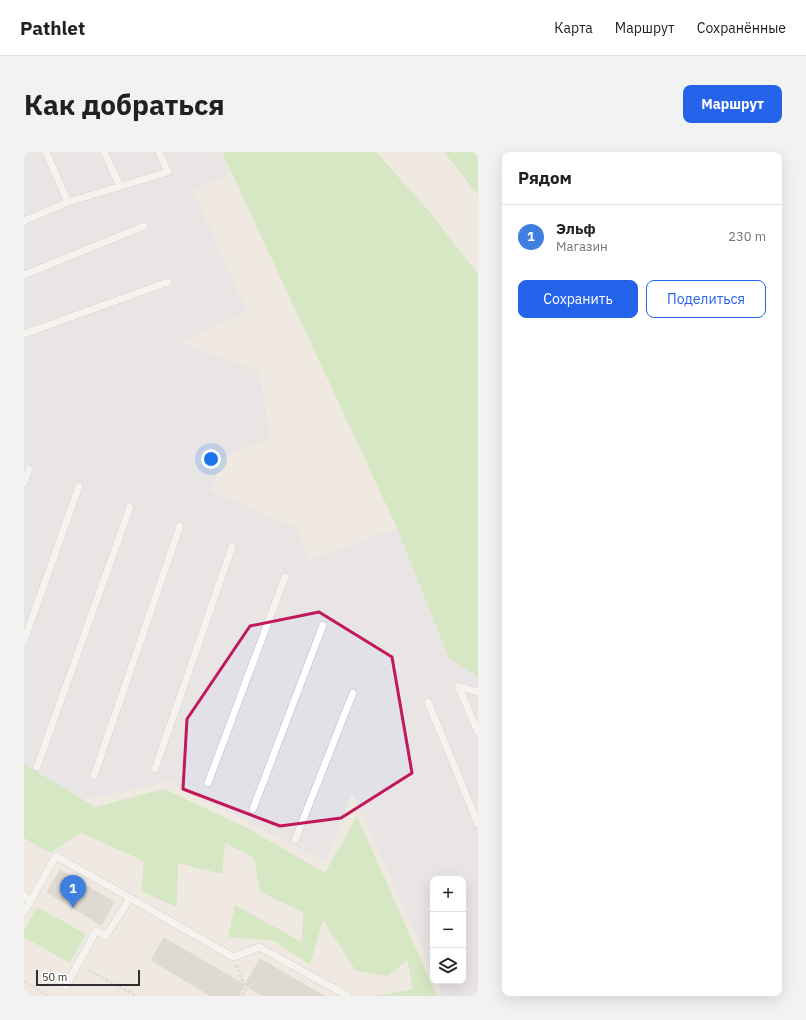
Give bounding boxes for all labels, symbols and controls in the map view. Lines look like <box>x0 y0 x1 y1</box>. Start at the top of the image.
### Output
text: Pathlet <box>20 16 85 40</box>
text: Карта <box>554 19 593 37</box>
text: Маршрут <box>615 19 675 37</box>
text: Сохранённые <box>697 19 786 37</box>
button: Маршрут <box>683 85 782 123</box>
text: Как добраться <box>24 86 225 123</box>
text: Рядом <box>518 167 572 189</box>
text: Эльф <box>556 219 595 238</box>
text: 1 <box>527 228 535 245</box>
text: 230 m <box>728 228 766 245</box>
text: Магазин <box>556 238 608 255</box>
button: Сохранить <box>518 280 638 318</box>
button: Поделиться <box>646 280 766 318</box>
your location <box>201 449 221 469</box>
pin: 1 <box>60 875 86 908</box>
map controls <box>430 876 466 984</box>
button: + <box>430 876 466 912</box>
button: − <box>430 912 466 948</box>
button: layers <box>430 948 466 984</box>
scale bar <box>36 968 140 987</box>
text: 50 m <box>42 970 67 984</box>

